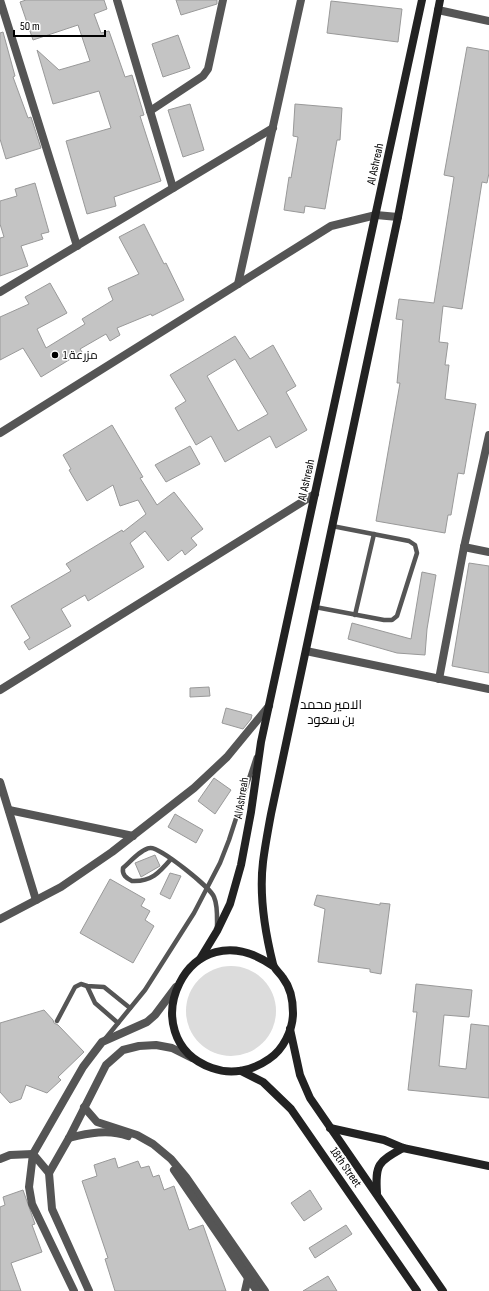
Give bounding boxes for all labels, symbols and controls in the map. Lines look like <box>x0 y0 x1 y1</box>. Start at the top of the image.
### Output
scale bar <box>14 12 105 38</box>
text: 50 m <box>20 19 40 34</box>
street label: Al Ashreah <box>364 142 387 187</box>
place label: مزرعة 1 <box>63 348 98 363</box>
marker: مزرعة 1 <box>50 350 60 360</box>
street label: Al Ashreah <box>295 458 318 503</box>
district label: الامير محمد بن سعود <box>300 697 362 728</box>
street label: Al Ashreah <box>231 776 252 821</box>
street label: 18th Street <box>326 1144 365 1190</box>

